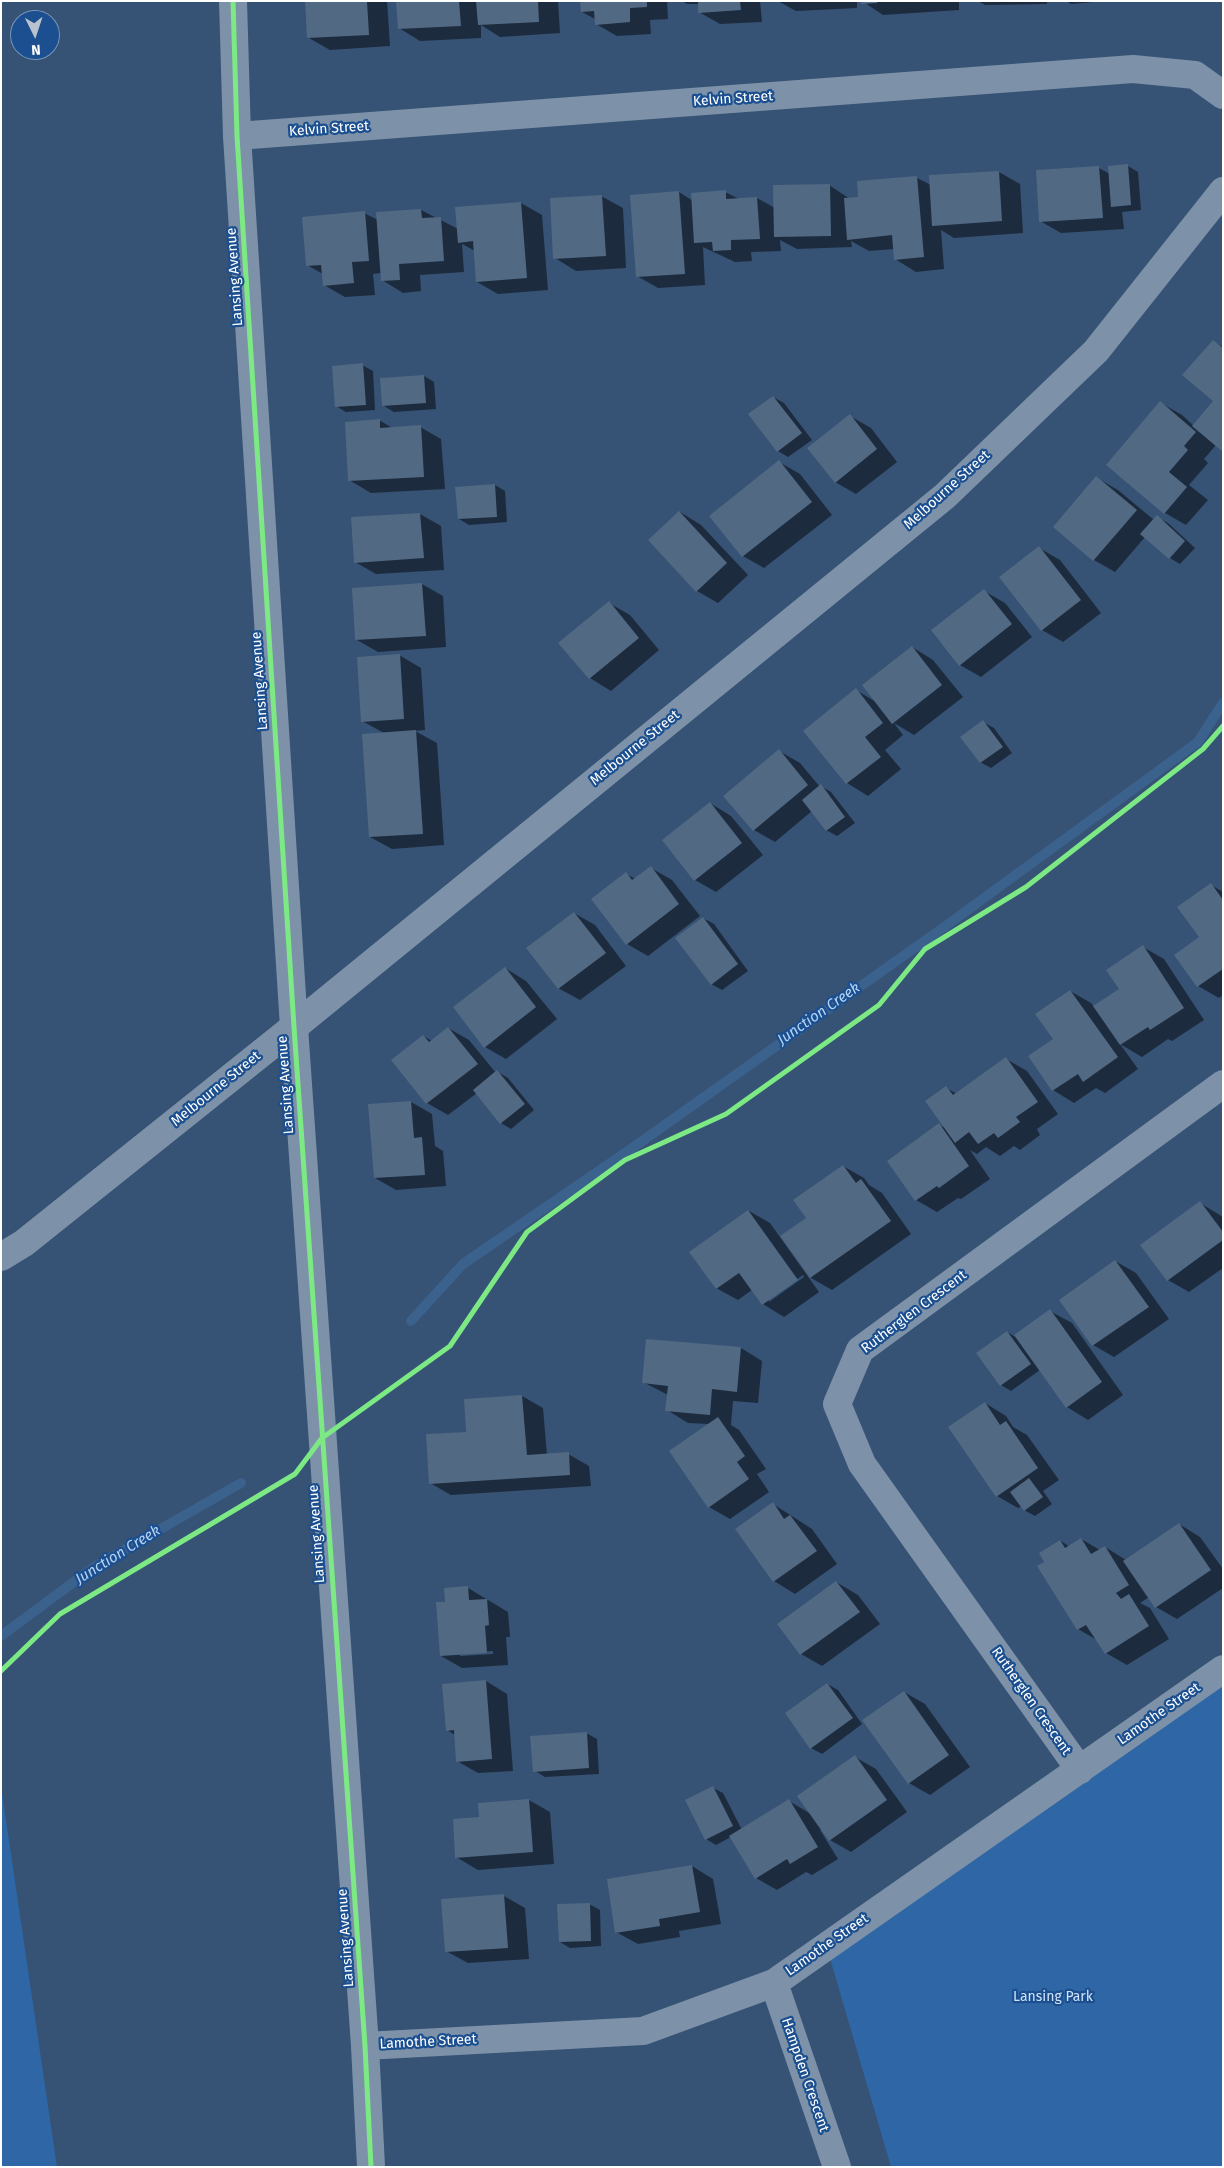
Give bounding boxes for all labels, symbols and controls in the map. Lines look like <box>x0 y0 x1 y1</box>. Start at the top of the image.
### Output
north arrow <box>10 10 60 60</box>
text: N <box>31 41 41 58</box>
street label: Kelvin Street <box>692 88 774 110</box>
street label: Kelvin Street <box>288 118 370 140</box>
street label: Lansing Avenue <box>223 227 247 327</box>
street label: Melbourne Street <box>900 447 994 533</box>
street label: Lansing Avenue <box>248 631 272 731</box>
street label: Melbourne Street <box>587 707 683 789</box>
water label: Junction Creek <box>774 979 864 1049</box>
street label: Lansing Avenue <box>274 1035 298 1135</box>
street label: Melbourne Street <box>168 1048 264 1130</box>
street label: Rutherglen Crescent <box>858 1267 970 1357</box>
street label: Lansing Avenue <box>305 1484 329 1584</box>
water label: Junction Creek <box>72 1522 164 1588</box>
street label: Rutherglen Crescent <box>988 1644 1074 1758</box>
street label: Lamothe Street <box>1114 1679 1204 1749</box>
street label: Lansing Avenue <box>334 1888 358 1988</box>
street label: Lamothe Street <box>782 1910 872 1980</box>
park label: Lansing Park <box>1013 1989 1093 2005</box>
street label: Hampden Crescent <box>778 2016 832 2134</box>
street label: Lamothe Street <box>379 2031 477 2053</box>

